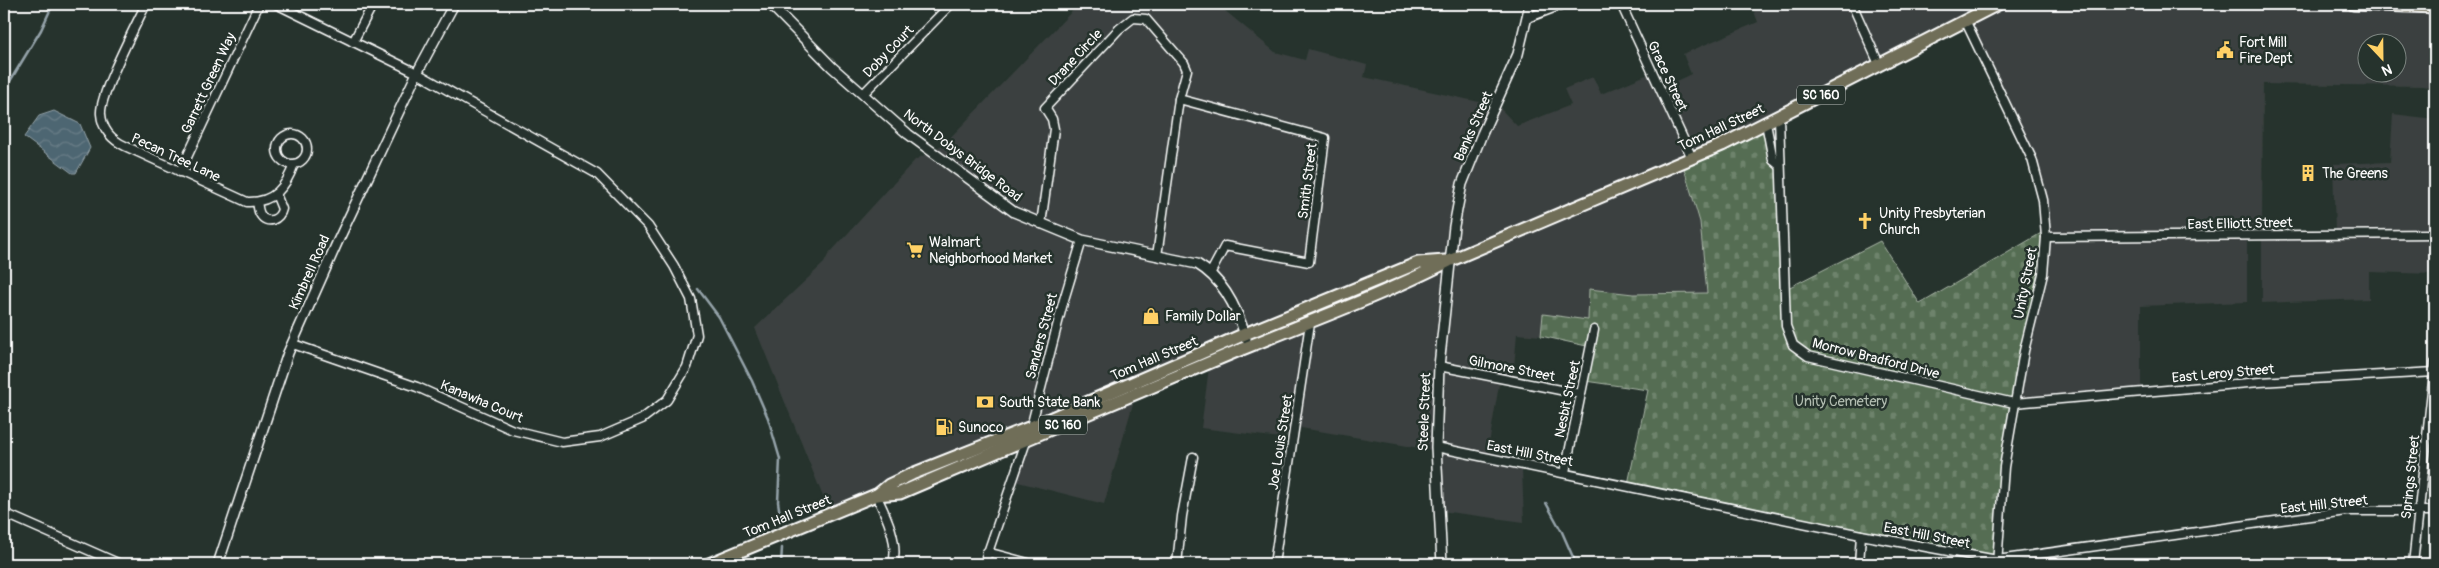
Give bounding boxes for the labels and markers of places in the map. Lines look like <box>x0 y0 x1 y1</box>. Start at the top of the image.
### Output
place label: Fort Mill Fire Dept <box>2239 34 2293 67</box>
public building icon: Fort Mill Fire Dept <box>2215 40 2235 60</box>
building icon: The Greens <box>2298 163 2318 183</box>
place label: The Greens <box>2322 165 2388 182</box>
place label: Unity Presbyterian Church <box>1879 205 1986 238</box>
church icon: Unity Presbyterian Church <box>1855 211 1875 231</box>
place label: Walmart Neighborhood Market <box>929 234 1053 267</box>
supermarket icon: Walmart Neighborhood Market <box>905 240 925 260</box>
shop icon: Family Dollar <box>1141 306 1161 326</box>
place label: Family Dollar <box>1165 308 1241 325</box>
bank icon: South State Bank <box>975 392 995 412</box>
place label: South State Bank <box>999 394 1100 411</box>
fuel station icon: Sunoco <box>934 417 954 437</box>
place label: Sunoco <box>958 419 1004 436</box>

